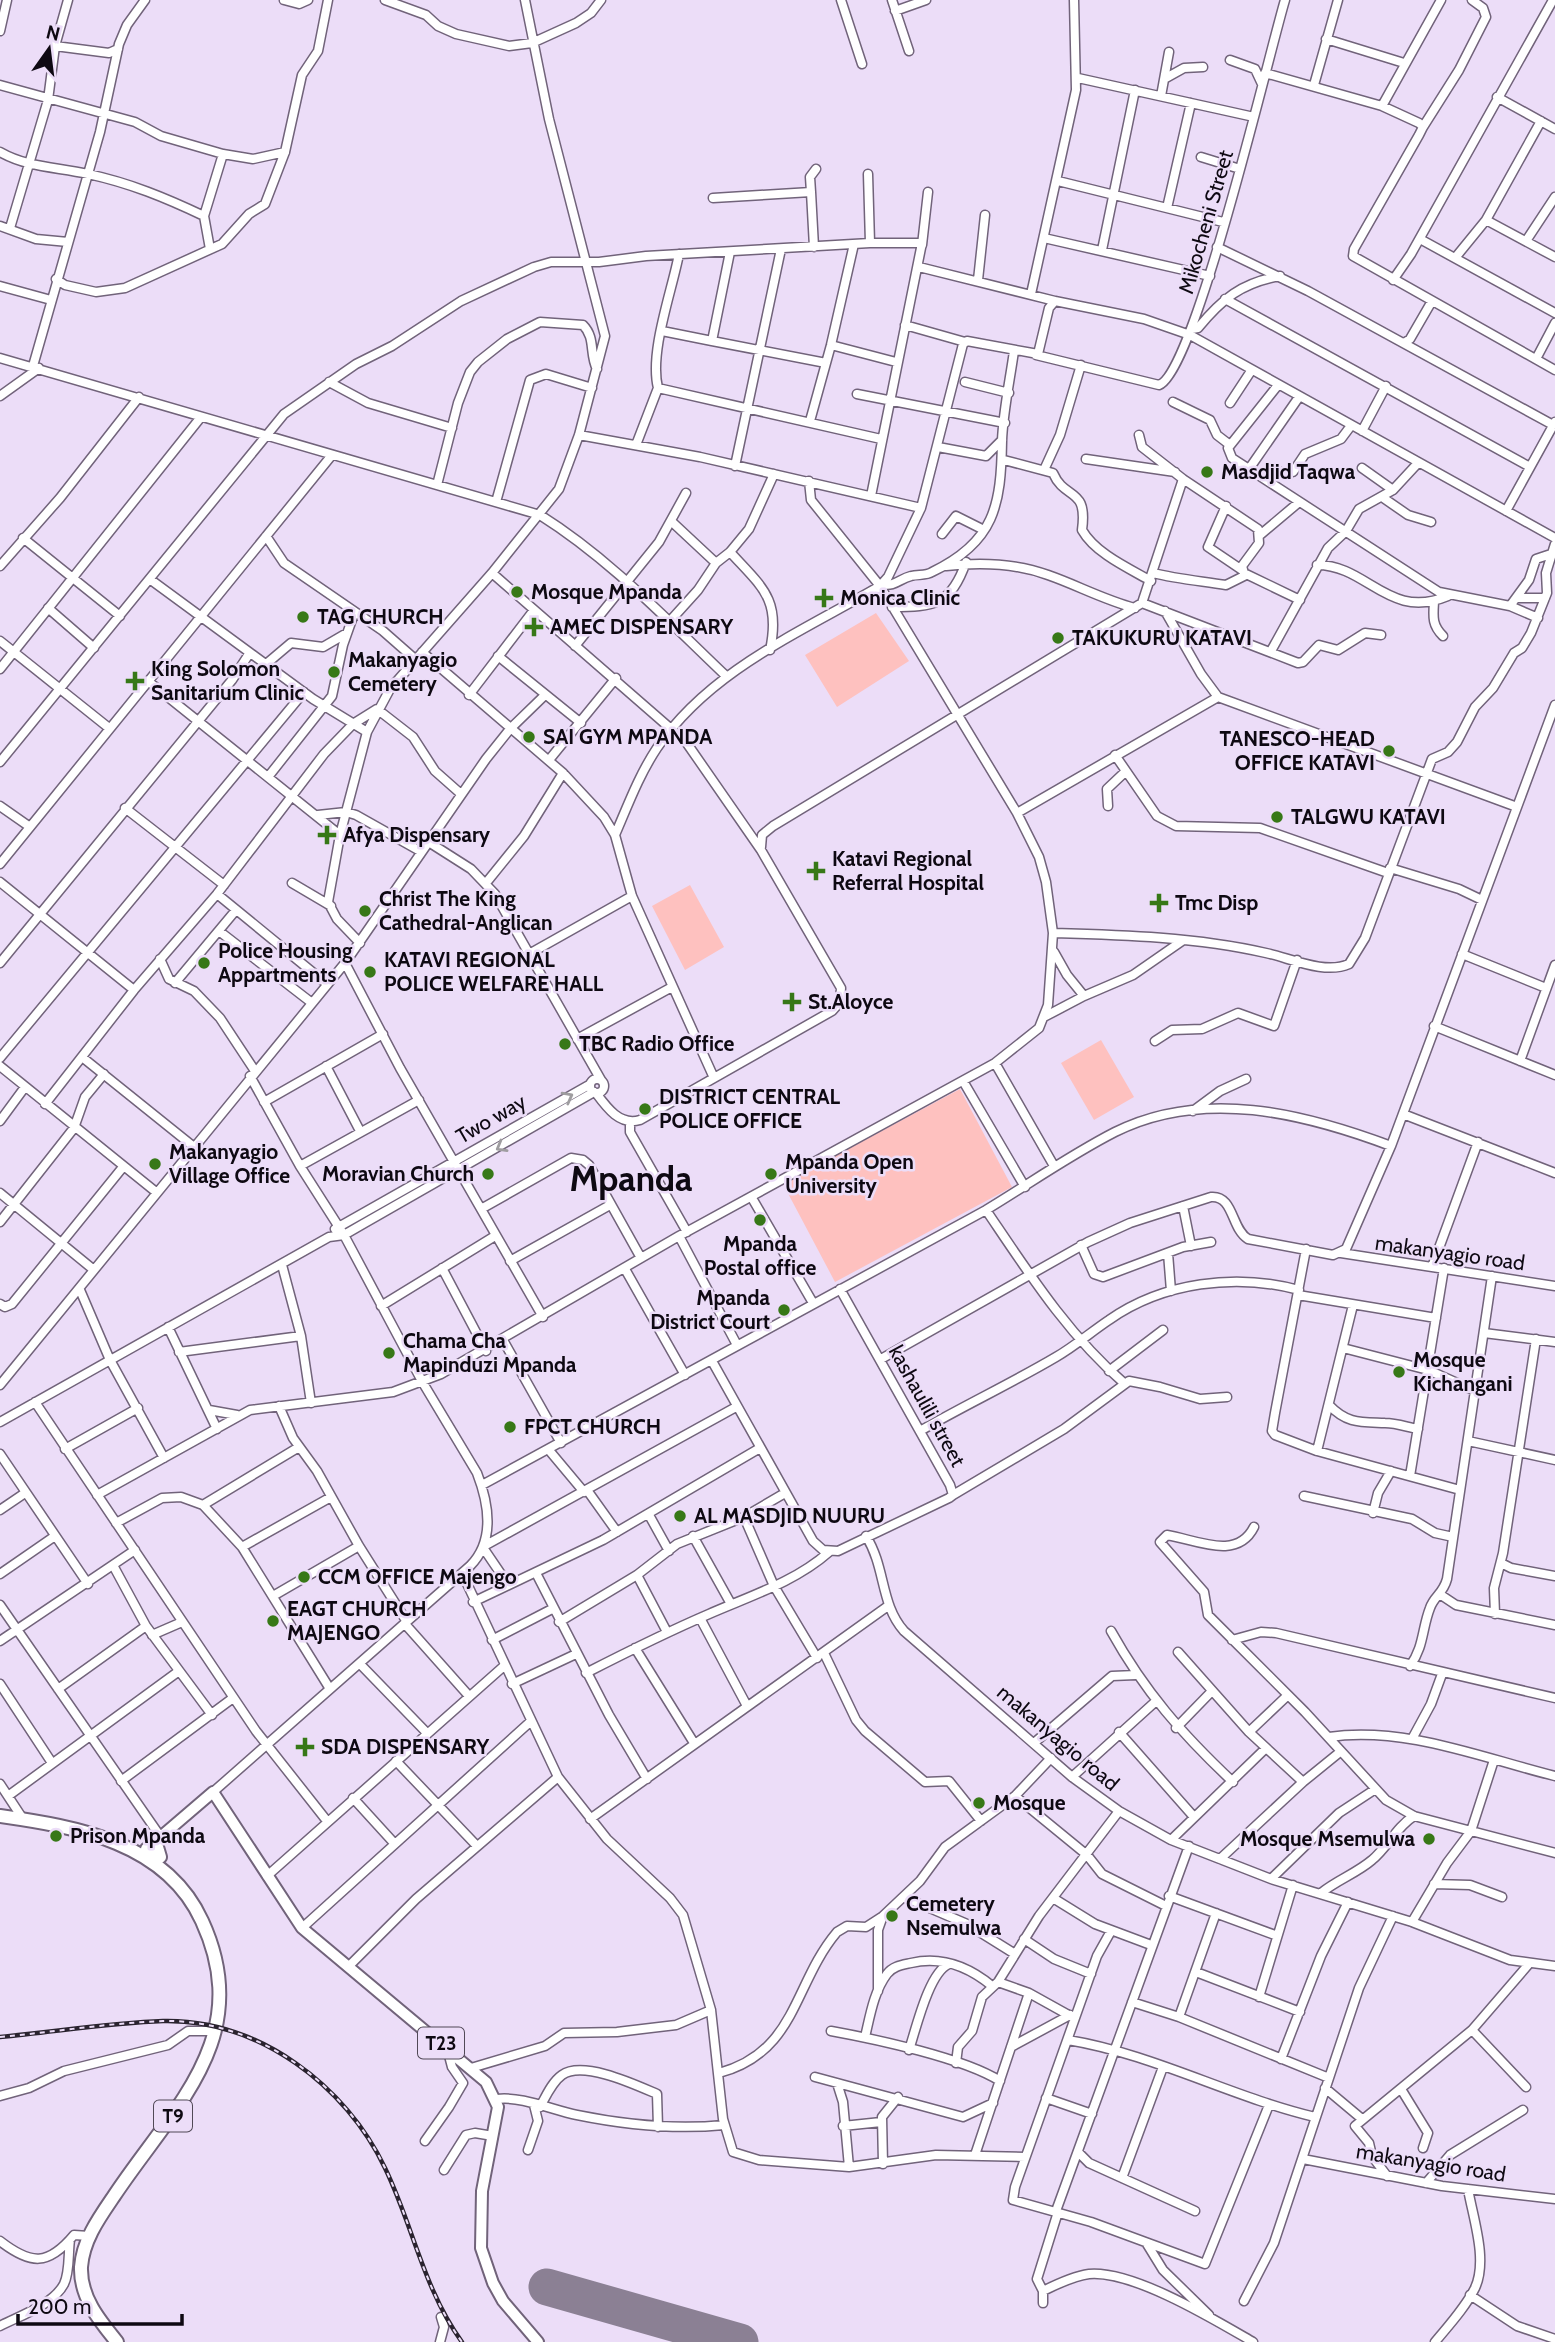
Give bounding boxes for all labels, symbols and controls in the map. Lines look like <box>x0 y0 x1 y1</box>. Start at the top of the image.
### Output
north arrow <box>14 14 84 84</box>
text: N <box>44 20 62 46</box>
street label: Mikocheni Street <box>1173 147 1238 297</box>
place label: Masdjid Taqwa <box>1221 459 1356 484</box>
marker: Masdjid Taqwa <box>1199 464 1215 480</box>
place label: Mosque Mpanda <box>531 579 683 604</box>
marker: Mosque Mpanda <box>509 584 525 600</box>
place label: Monica Clinic <box>840 585 961 610</box>
marker: Monica Clinic <box>814 588 834 608</box>
place label: TAG CHURCH <box>317 604 444 629</box>
marker: TAG CHURCH <box>295 609 311 625</box>
place label: AMEC DISPENSARY <box>550 614 733 639</box>
marker: AMEC DISPENSARY <box>524 617 544 637</box>
place label: TAKUKURU KATAVI <box>1072 625 1252 650</box>
marker: TAKUKURU KATAVI <box>1050 630 1066 646</box>
place label: Makanyagio Cemetery <box>348 647 457 696</box>
place label: King Solomon Sanitarium Clinic <box>151 656 304 705</box>
marker: Makanyagio Cemetery <box>326 664 342 680</box>
marker: King Solomon Sanitarium Clinic <box>125 671 145 691</box>
place label: SAI GYM MPANDA <box>543 724 713 749</box>
place label: TANESCO-HEAD OFFICE KATAVI <box>1220 726 1375 775</box>
marker: SAI GYM MPANDA <box>521 729 537 745</box>
marker: TANESCO-HEAD OFFICE KATAVI <box>1381 743 1397 759</box>
place label: TALGWU KATAVI <box>1291 804 1446 829</box>
marker: TALGWU KATAVI <box>1269 809 1285 825</box>
place label: Afya Dispensary <box>343 822 491 847</box>
marker: Afya Dispensary <box>317 825 337 845</box>
place label: Katavi Regional Referral Hospital <box>832 846 984 895</box>
marker: Katavi Regional Referral Hospital <box>806 861 826 881</box>
place label: Christ The King Cathedral-Anglican <box>379 886 553 935</box>
place label: Tmc Disp <box>1175 890 1258 915</box>
marker: Tmc Disp <box>1149 893 1169 913</box>
marker: Christ The King Cathedral-Anglican <box>357 903 373 919</box>
place label: Police Housing Appartments <box>218 938 353 987</box>
place label: KATAVI REGIONAL POLICE WELFARE HALL <box>384 947 604 996</box>
marker: Police Housing Appartments <box>196 955 212 971</box>
marker: KATAVI REGIONAL POLICE WELFARE HALL <box>362 964 378 980</box>
place label: St.Aloyce <box>808 989 893 1014</box>
marker: St.Aloyce <box>782 992 802 1012</box>
place label: TBC Radio Office <box>579 1031 734 1056</box>
marker: TBC Radio Office <box>557 1036 573 1052</box>
place label: DISTRICT CENTRAL POLICE OFFICE <box>659 1084 841 1133</box>
street label: Two way <box>451 1088 530 1149</box>
one-way arrow <box>560 1092 573 1105</box>
marker: DISTRICT CENTRAL POLICE OFFICE <box>637 1101 653 1117</box>
place label: Makanyagio Village Office <box>169 1139 290 1188</box>
one-way arrow <box>495 1139 508 1152</box>
place label: Mpanda Open University <box>785 1149 914 1198</box>
marker: Makanyagio Village Office <box>147 1156 163 1172</box>
district label: Mpanda <box>570 1157 693 1200</box>
place label: Moravian Church <box>322 1161 474 1186</box>
marker: Moravian Church <box>480 1166 496 1182</box>
marker: Mpanda Open University <box>763 1166 779 1182</box>
marker: Mpanda Postal office <box>752 1212 768 1228</box>
street label: makanyagio road <box>1374 1230 1527 1275</box>
place label: Mpanda Postal office <box>704 1231 817 1280</box>
place label: Mpanda District Court <box>650 1285 771 1334</box>
marker: Mpanda District Court <box>776 1302 792 1318</box>
place label: Chama Cha Mapinduzi Mpanda <box>403 1328 577 1377</box>
street label: kashaulili street <box>884 1341 971 1471</box>
marker: Chama Cha Mapinduzi Mpanda <box>381 1345 397 1361</box>
place label: Mosque Kichangani <box>1413 1347 1513 1396</box>
marker: Mosque Kichangani <box>1391 1364 1407 1380</box>
place label: FPCT CHURCH <box>524 1414 661 1439</box>
marker: FPCT CHURCH <box>502 1419 518 1435</box>
place label: AL MASDJID NUURU <box>694 1503 885 1528</box>
marker: AL MASDJID NUURU <box>672 1508 688 1524</box>
place label: CCM OFFICE Majengo <box>318 1564 517 1589</box>
marker: CCM OFFICE Majengo <box>296 1569 312 1585</box>
place label: EAGT CHURCH MAJENGO <box>287 1596 427 1645</box>
marker: EAGT CHURCH MAJENGO <box>265 1613 281 1629</box>
street label: makanyagio road <box>992 1679 1124 1796</box>
place label: SDA DISPENSARY <box>321 1734 490 1759</box>
marker: SDA DISPENSARY <box>295 1737 315 1757</box>
place label: Mosque <box>993 1790 1066 1815</box>
marker: Mosque <box>971 1795 987 1811</box>
place label: Prison Mpanda <box>70 1823 206 1848</box>
place label: Mosque Msemulwa <box>1240 1826 1416 1851</box>
marker: Prison Mpanda <box>48 1828 64 1844</box>
marker: Mosque Msemulwa <box>1421 1831 1437 1847</box>
place label: Cemetery Nsemulwa <box>906 1891 1002 1940</box>
marker: Cemetery Nsemulwa <box>884 1908 900 1924</box>
road number: T23 <box>418 2027 464 2058</box>
road number: T9 <box>154 2100 192 2132</box>
street label: makanyagio road <box>1354 2138 1508 2187</box>
scale bar <box>18 2282 182 2326</box>
text: 200 m <box>28 2294 91 2319</box>

